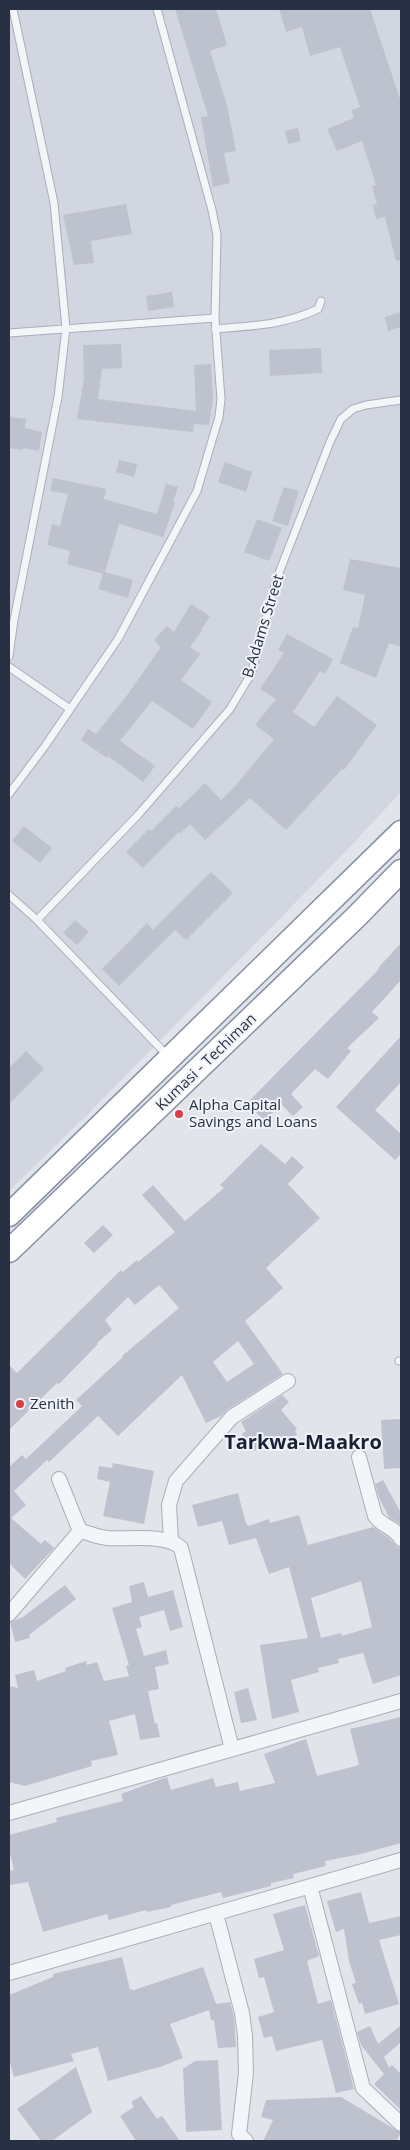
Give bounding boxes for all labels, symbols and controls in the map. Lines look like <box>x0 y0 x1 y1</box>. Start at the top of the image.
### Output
street label: B.Adams Street <box>237 571 287 680</box>
street label: Kumasi - Techiman <box>151 1008 260 1114</box>
place label: Alpha Capital Savings and Loans <box>189 1094 317 1131</box>
marker: Alpha Capital Savings and Loans <box>173 1108 185 1120</box>
place label: Zenith <box>30 1393 75 1413</box>
marker: Zenith <box>14 1398 26 1410</box>
district label: Tarkwa-Maakro <box>224 1428 382 1455</box>

